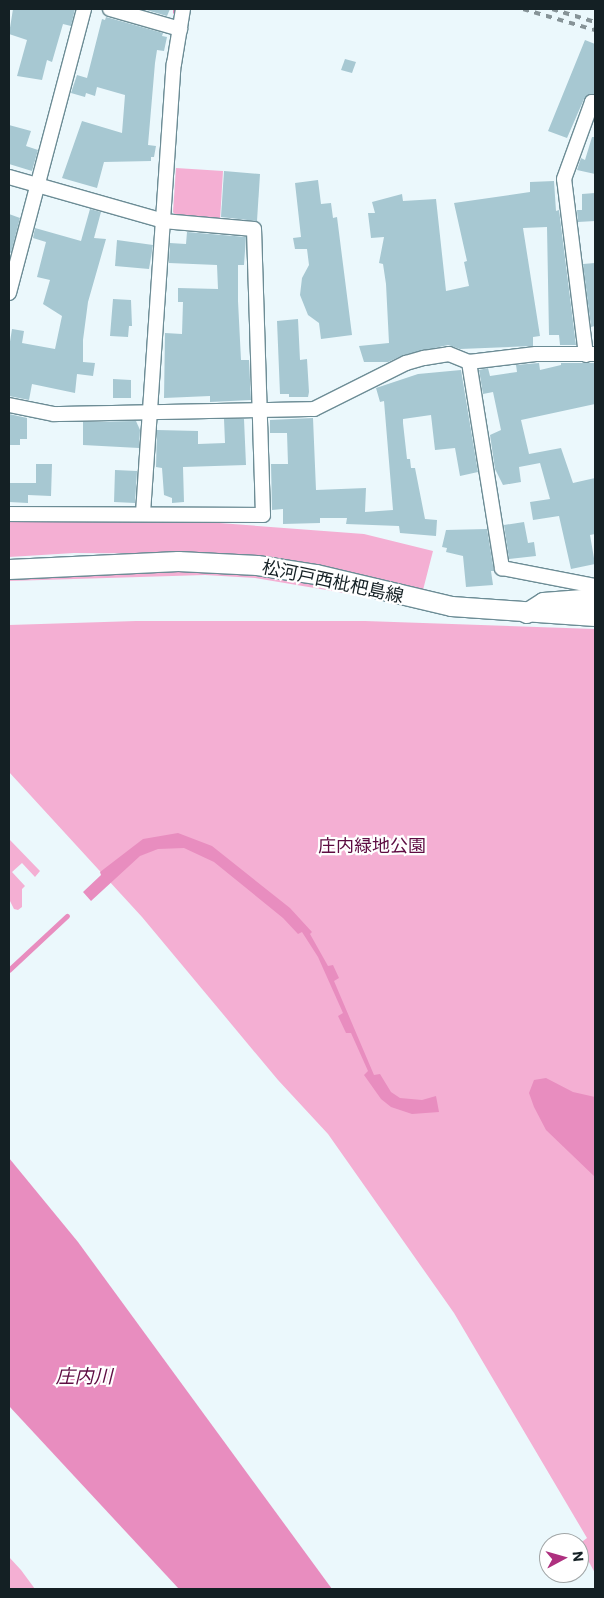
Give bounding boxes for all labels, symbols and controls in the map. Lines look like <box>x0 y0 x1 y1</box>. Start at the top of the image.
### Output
street label: 松河戸西枇杷島線 <box>260 555 406 607</box>
park label: 庄内緑地公園 <box>318 834 426 856</box>
water label: 庄内川 <box>56 1365 112 1387</box>
north arrow <box>539 1533 589 1583</box>
text: N <box>569 1550 587 1563</box>

